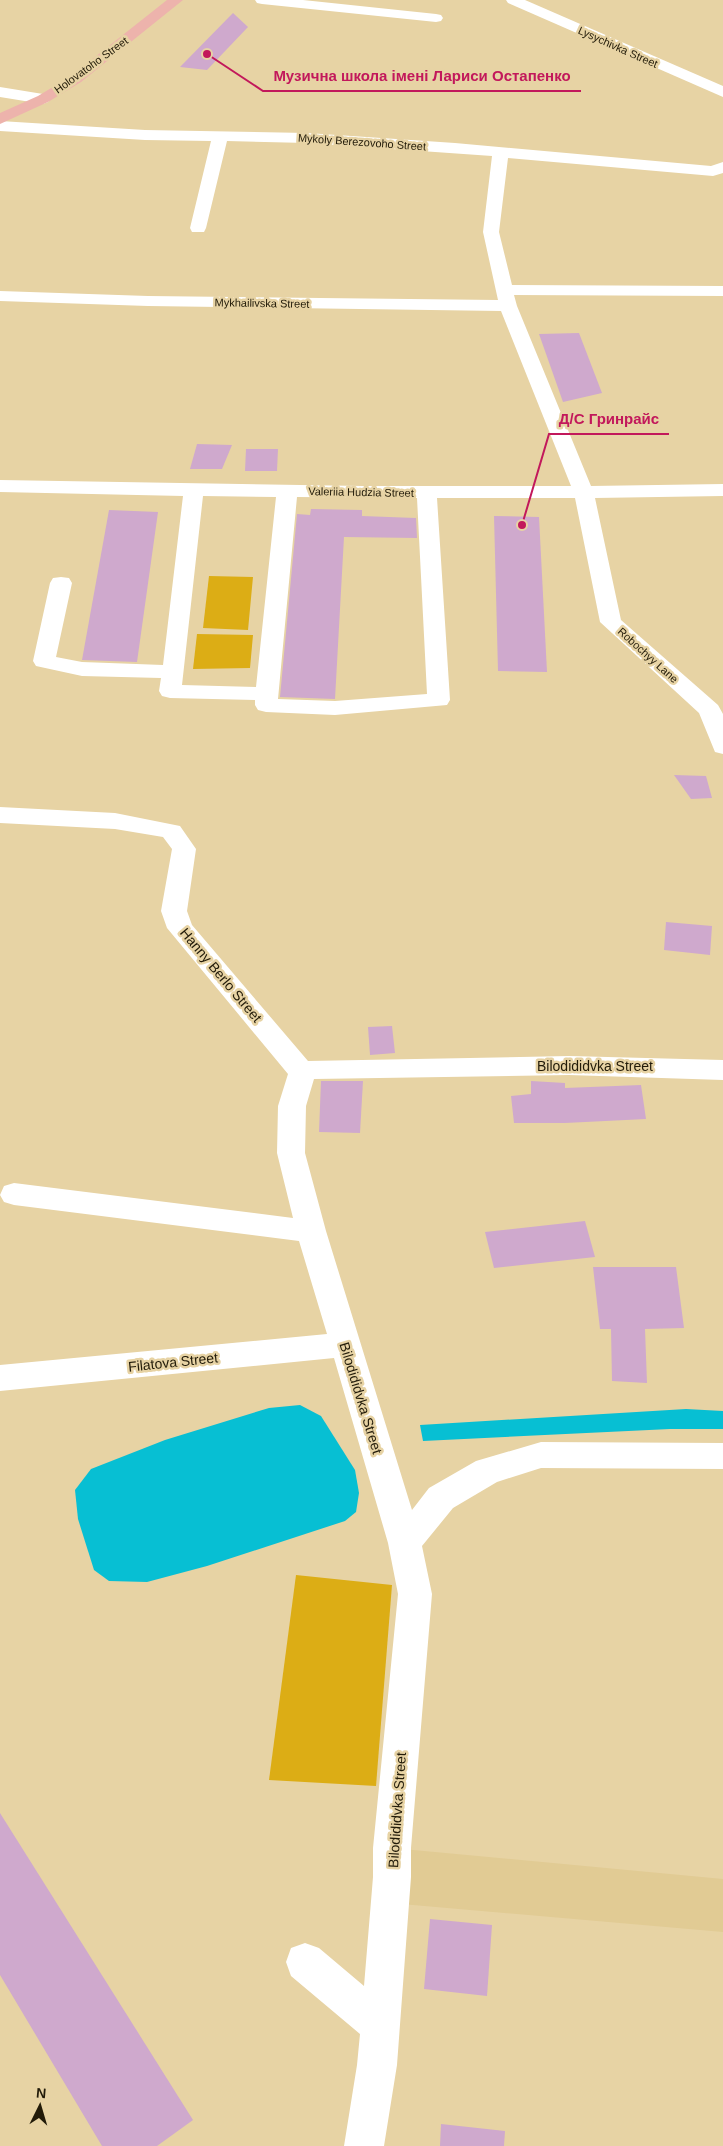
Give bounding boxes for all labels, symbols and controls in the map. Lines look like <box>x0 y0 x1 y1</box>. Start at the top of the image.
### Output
street label: Lysychivka Street <box>576 24 660 70</box>
street label: Holovatoho Street <box>52 34 130 96</box>
callout: Музична школа імені Лариси Остапенко <box>263 61 581 91</box>
text: Музична школа імені Лариси Остапенко <box>273 67 571 84</box>
street label: Mykoly Berezovoho Street <box>298 132 426 152</box>
street label: Mykhailivska Street <box>215 296 309 310</box>
callout: Д/С Гринрайс <box>549 404 669 434</box>
text: Д/С Гринрайс <box>559 410 659 427</box>
street label: Valeriia Hudzia Street <box>308 485 414 499</box>
street label: Robochyy Lane <box>616 625 680 685</box>
street label: Hanny Berlo Street <box>177 925 265 1026</box>
street label: Bilodididvka Street <box>537 1058 653 1074</box>
street label: Bilodididvka Street <box>336 1340 386 1456</box>
street label: Filatova Street <box>127 1349 219 1375</box>
street label: Bilodididvka Street <box>385 1751 409 1868</box>
north arrow <box>15 2081 65 2131</box>
text: N <box>35 2085 47 2101</box>

